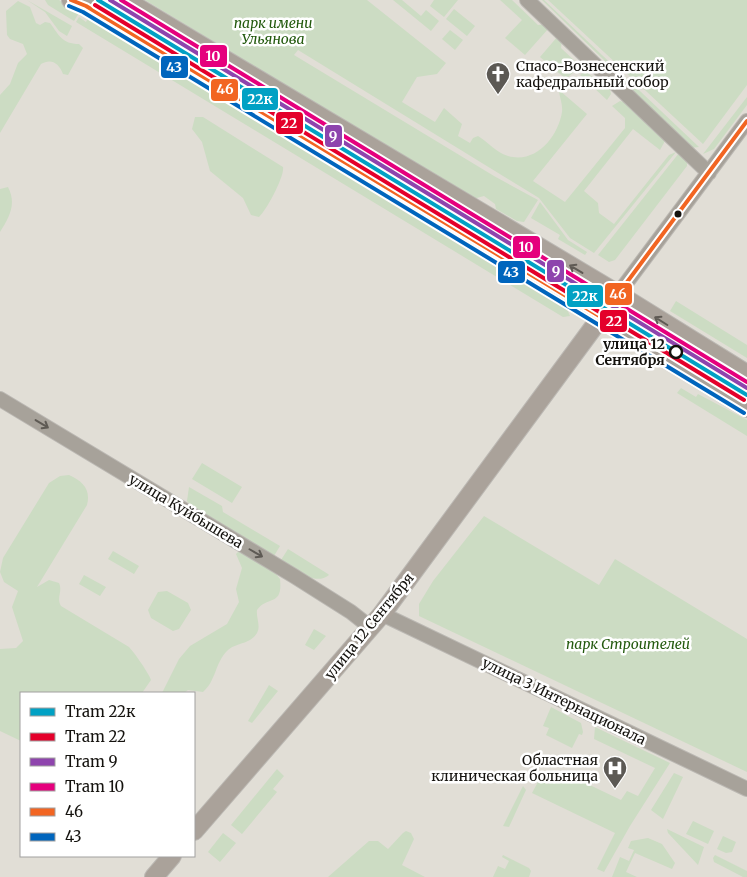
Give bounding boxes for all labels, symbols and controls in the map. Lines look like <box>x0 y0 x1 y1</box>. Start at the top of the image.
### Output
park label: парк имени Ульянова <box>234 14 312 48</box>
line badge: 10 <box>199 44 228 68</box>
text: 10 <box>205 47 221 65</box>
line badge: 43 <box>160 55 189 79</box>
place label: Спасо-Вознесенский кафедральный собор <box>516 57 669 91</box>
text: 43 <box>166 58 182 76</box>
church icon: Спасо-Вознесенский кафедральный собор <box>485 61 511 95</box>
line badge: 46 <box>210 78 239 102</box>
text: 46 <box>216 80 234 98</box>
line badge: 22к <box>241 87 279 111</box>
text: 22к <box>247 90 273 108</box>
line badge: 22 <box>275 111 304 135</box>
text: 22 <box>281 114 297 132</box>
line badge: 9 <box>324 124 343 148</box>
text: 9 <box>329 127 337 145</box>
unlabelled marker <box>673 209 683 219</box>
line badge: 10 <box>512 235 541 259</box>
text: 10 <box>518 238 534 256</box>
line badge: 9 <box>546 259 565 283</box>
line badge: 43 <box>497 260 526 284</box>
text: 9 <box>552 262 560 280</box>
text: 43 <box>503 263 519 281</box>
one-way arrow <box>570 263 584 273</box>
line badge: 46 <box>604 282 633 306</box>
line badge: 22к <box>566 284 604 308</box>
text: 46 <box>609 285 627 303</box>
text: 22к <box>572 287 598 305</box>
line badge: 22 <box>599 309 628 333</box>
text: 22 <box>606 312 622 330</box>
one-way arrow <box>655 315 669 325</box>
place label: улица 12 Сентября <box>595 335 665 369</box>
marker: улица 12 Сентября <box>669 345 683 359</box>
one-way arrow <box>34 420 48 430</box>
street label: улица Куйбышева <box>126 470 247 552</box>
one-way arrow <box>249 548 264 558</box>
street label: улица 12 Сентября <box>321 569 417 683</box>
park label: парк Строителей <box>566 635 690 653</box>
street label: улица 3 Интернационала <box>479 653 649 749</box>
legend <box>20 692 195 857</box>
text: Tram 22к <box>65 702 136 721</box>
text: Tram 22 <box>65 727 126 746</box>
place label: Областная клиническая больница <box>431 751 598 785</box>
text: Tram 9 <box>65 752 118 771</box>
hospital icon: Областная клиническая больница <box>602 755 628 789</box>
text: Tram 10 <box>65 777 124 796</box>
text: 46 <box>65 802 83 821</box>
text: 43 <box>65 827 82 846</box>

